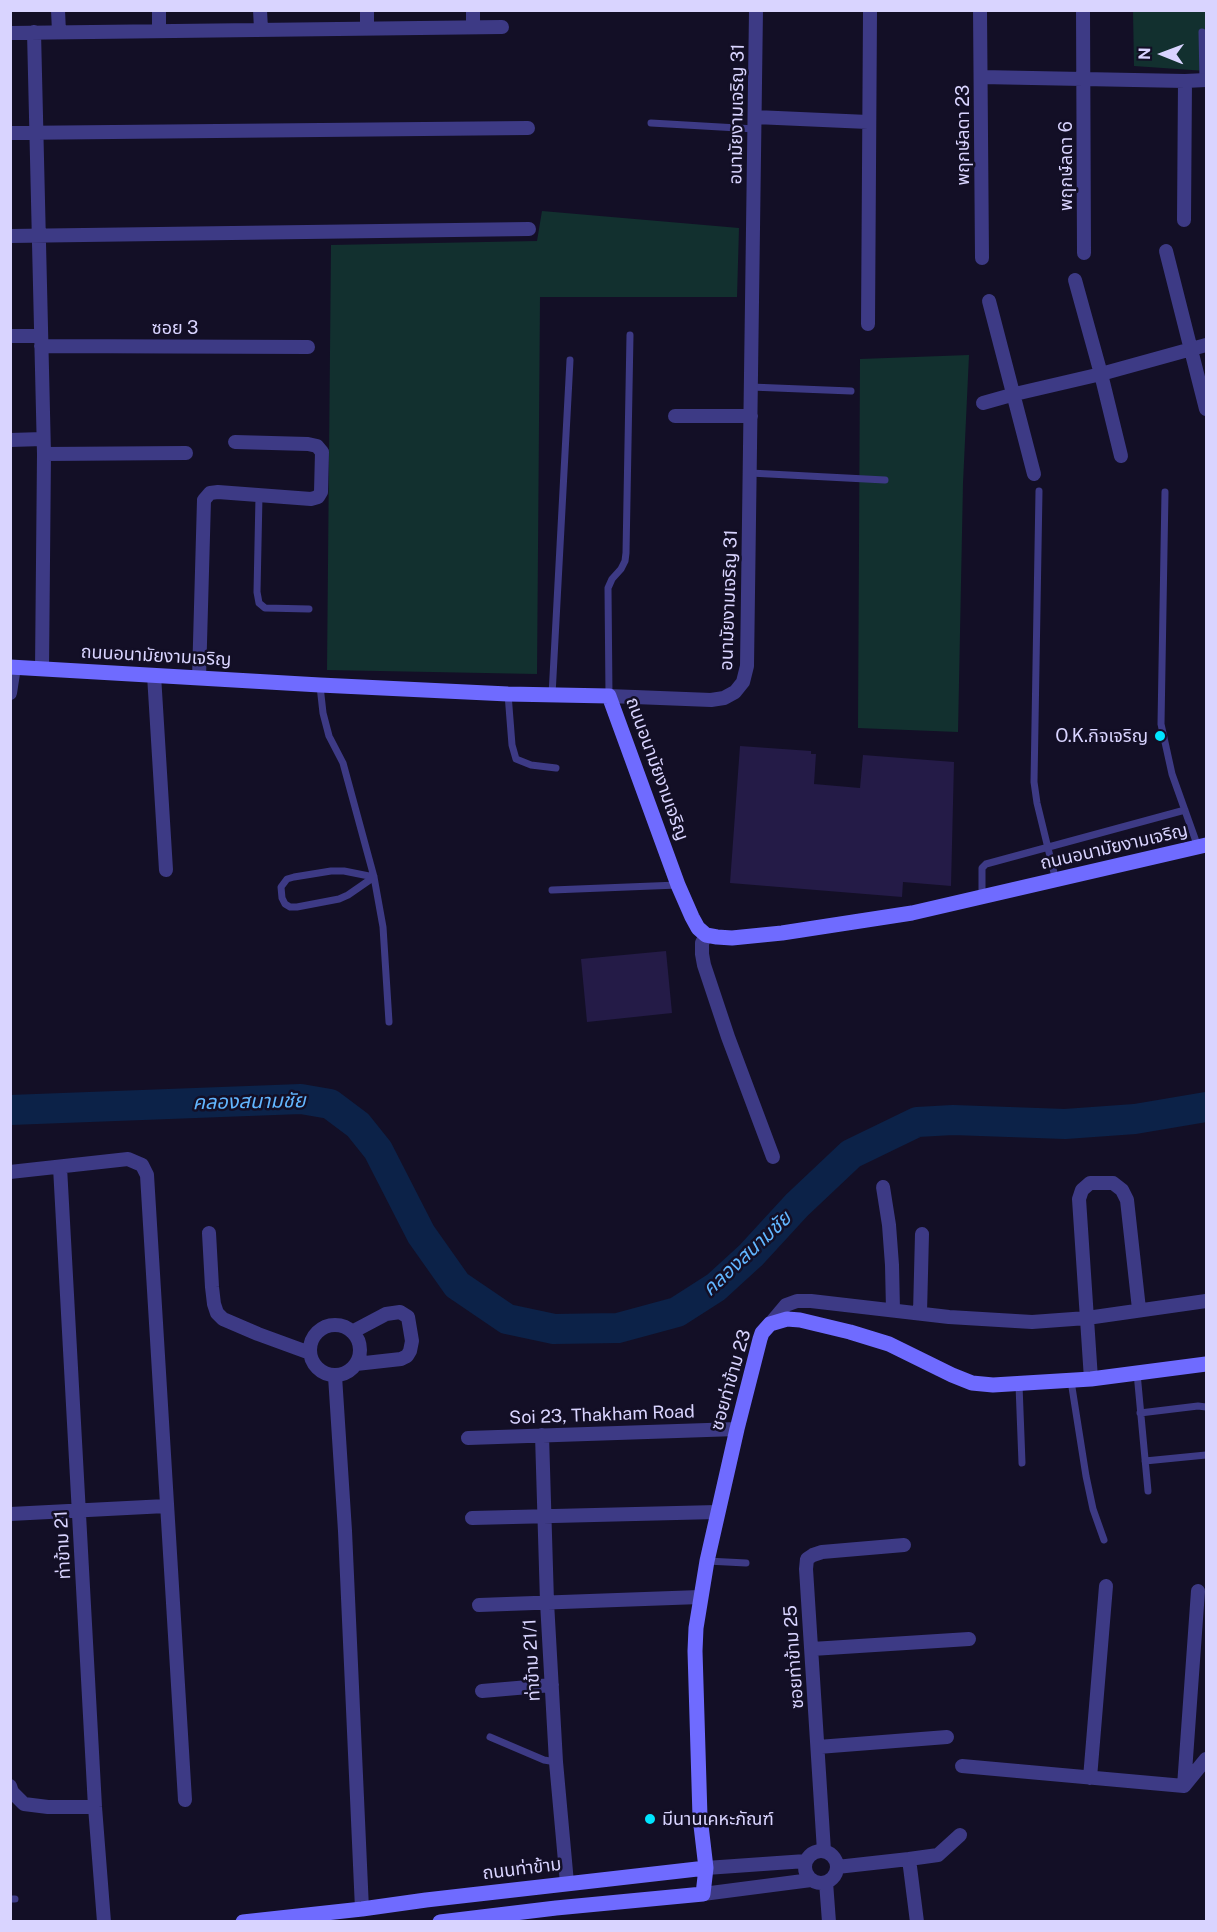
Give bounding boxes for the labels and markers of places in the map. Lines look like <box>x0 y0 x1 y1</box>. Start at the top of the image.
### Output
place label: O.K.กิจเจริญ <box>1055 725 1148 747</box>
marker: O.K.กิจเจริญ <box>1153 729 1167 743</box>
place label: มีนานเคหะภัณฑ์ <box>662 1808 774 1830</box>
marker: มีนานเคหะภัณฑ์ <box>643 1812 657 1826</box>

